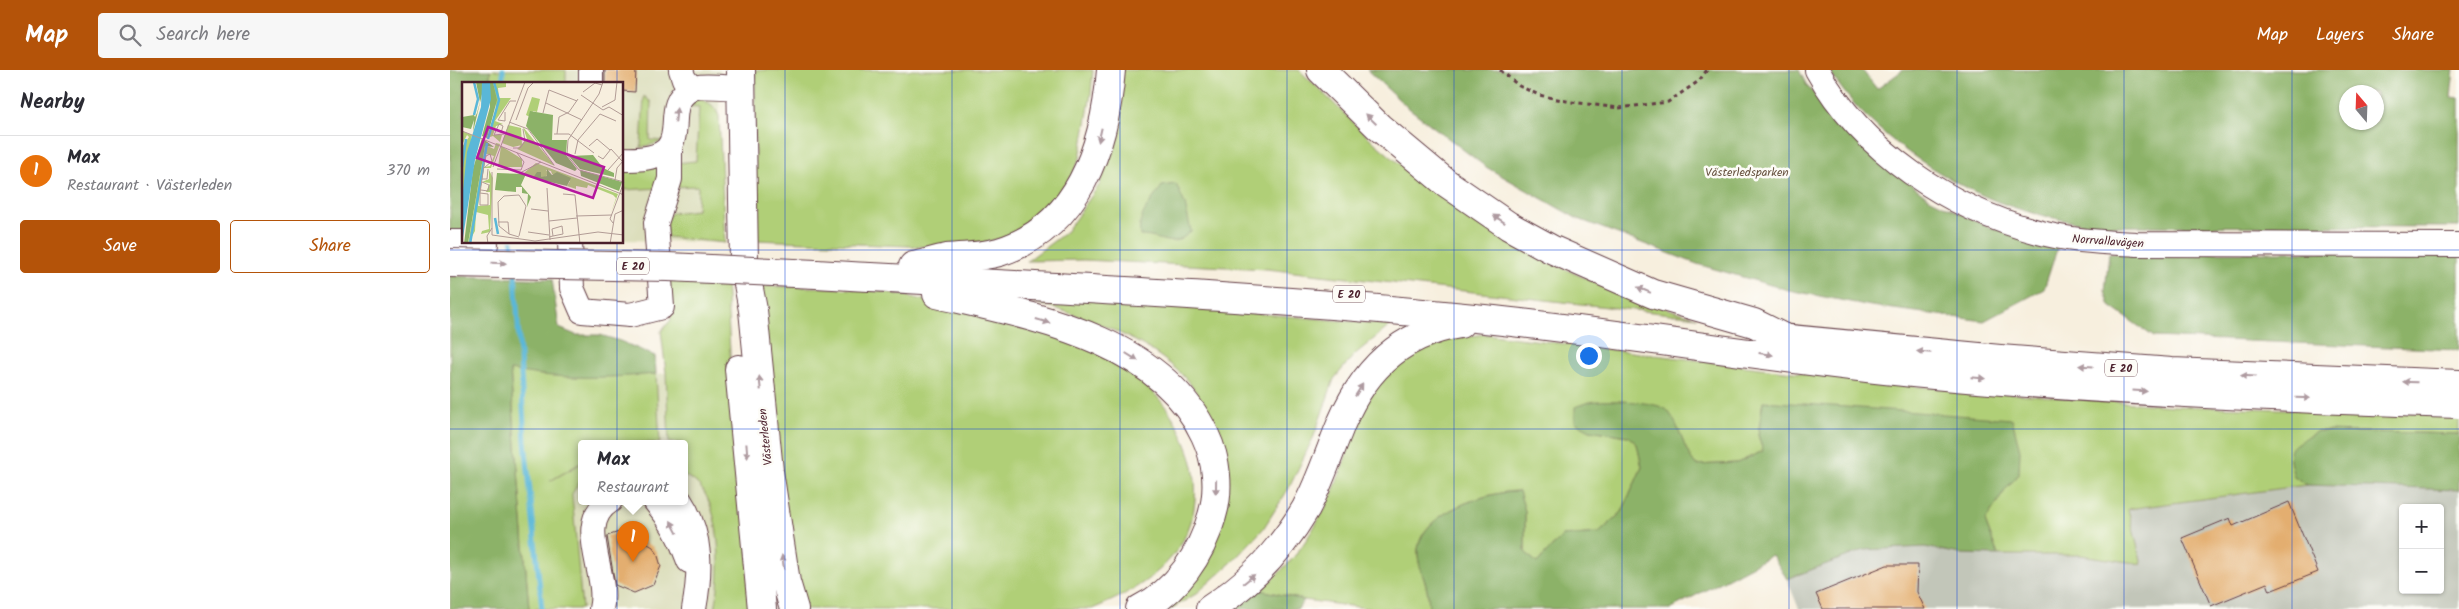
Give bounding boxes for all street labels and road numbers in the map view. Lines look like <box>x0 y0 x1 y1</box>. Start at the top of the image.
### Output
street label: Norrvallavägen <box>2071 230 2145 253</box>
road number: E 20 <box>617 258 649 275</box>
road number: E 20 <box>1333 285 1365 302</box>
road number: E 20 <box>2105 360 2137 376</box>
street label: Västerleden <box>753 407 778 466</box>

